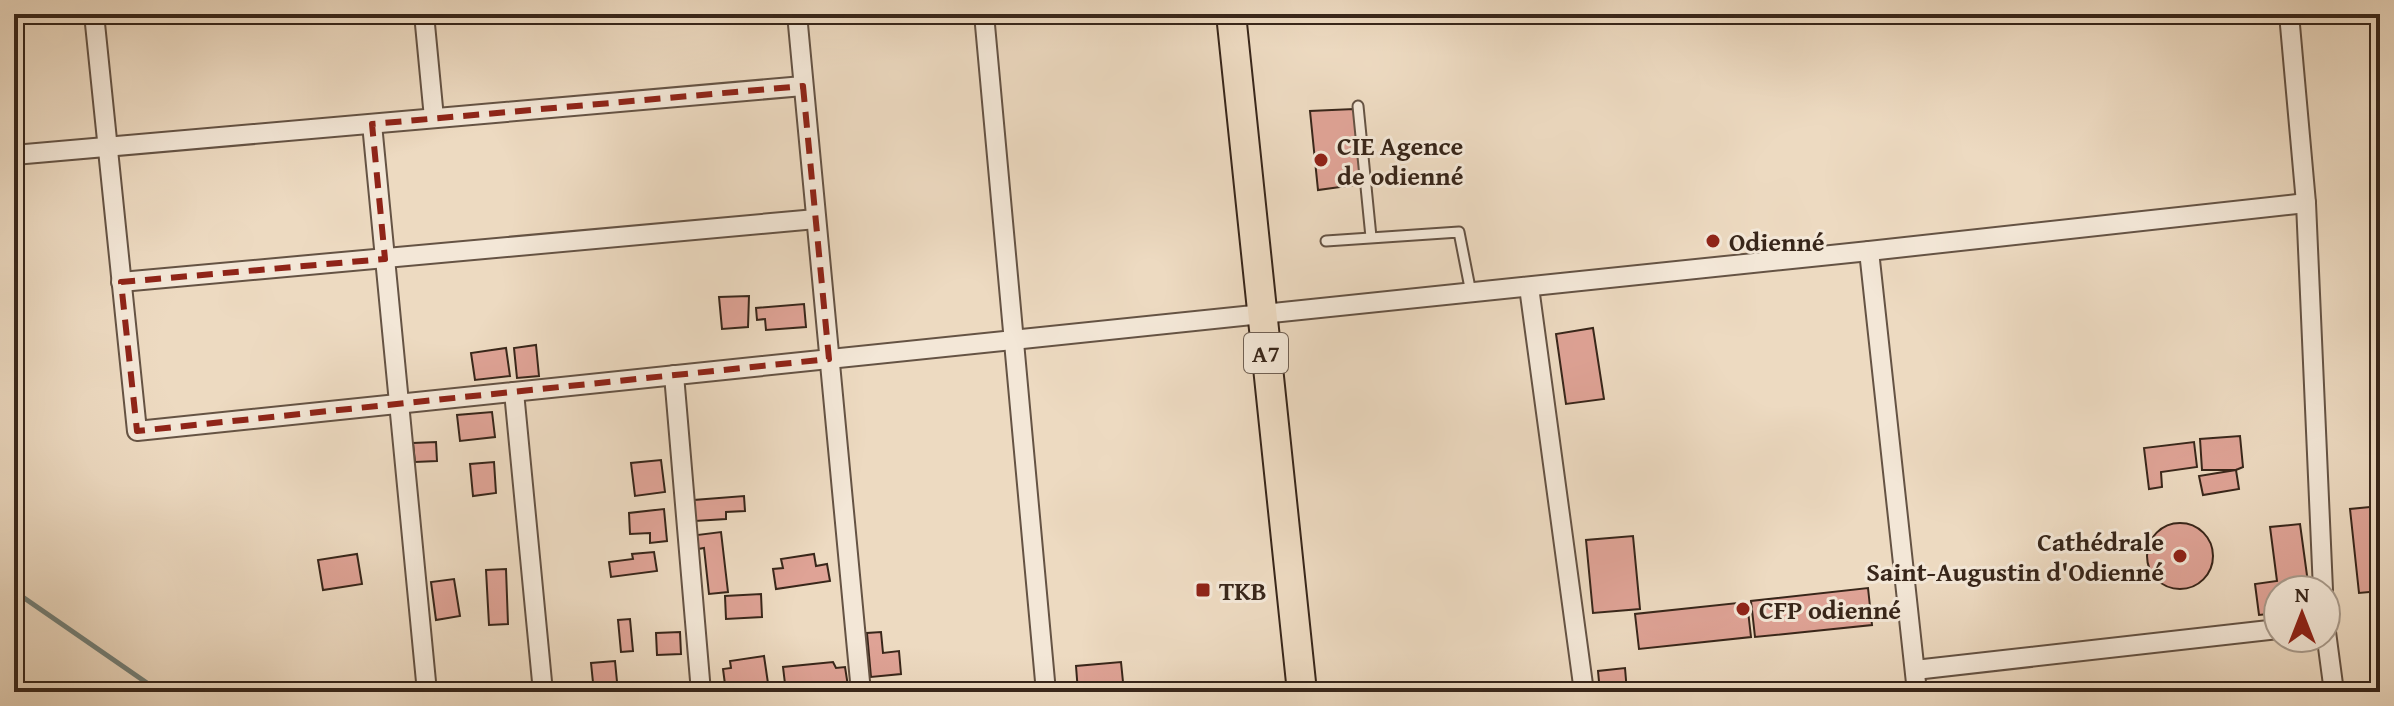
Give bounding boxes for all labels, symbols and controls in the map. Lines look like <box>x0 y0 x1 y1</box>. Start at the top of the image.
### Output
place label: CIE Agence de odienné <box>1337 126 1464 195</box>
marker: CIE Agence de odienné <box>1312 151 1330 169</box>
place label: Odienné <box>1729 222 1825 261</box>
marker: Odienné <box>1704 232 1722 250</box>
road number: A7 <box>1244 333 1288 373</box>
place label: Cathédrale Saint-Augustin d'Odienné <box>1866 522 2164 591</box>
marker: Cathédrale Saint-Augustin d'Odienné <box>2171 547 2189 565</box>
place label: TKB <box>1219 571 1267 610</box>
north arrow <box>2262 574 2342 654</box>
text: N <box>2295 578 2310 610</box>
marker: TKB <box>1194 581 1212 599</box>
place label: CFP odienné <box>1759 590 1901 629</box>
marker: CFP odienné <box>1734 600 1752 618</box>

